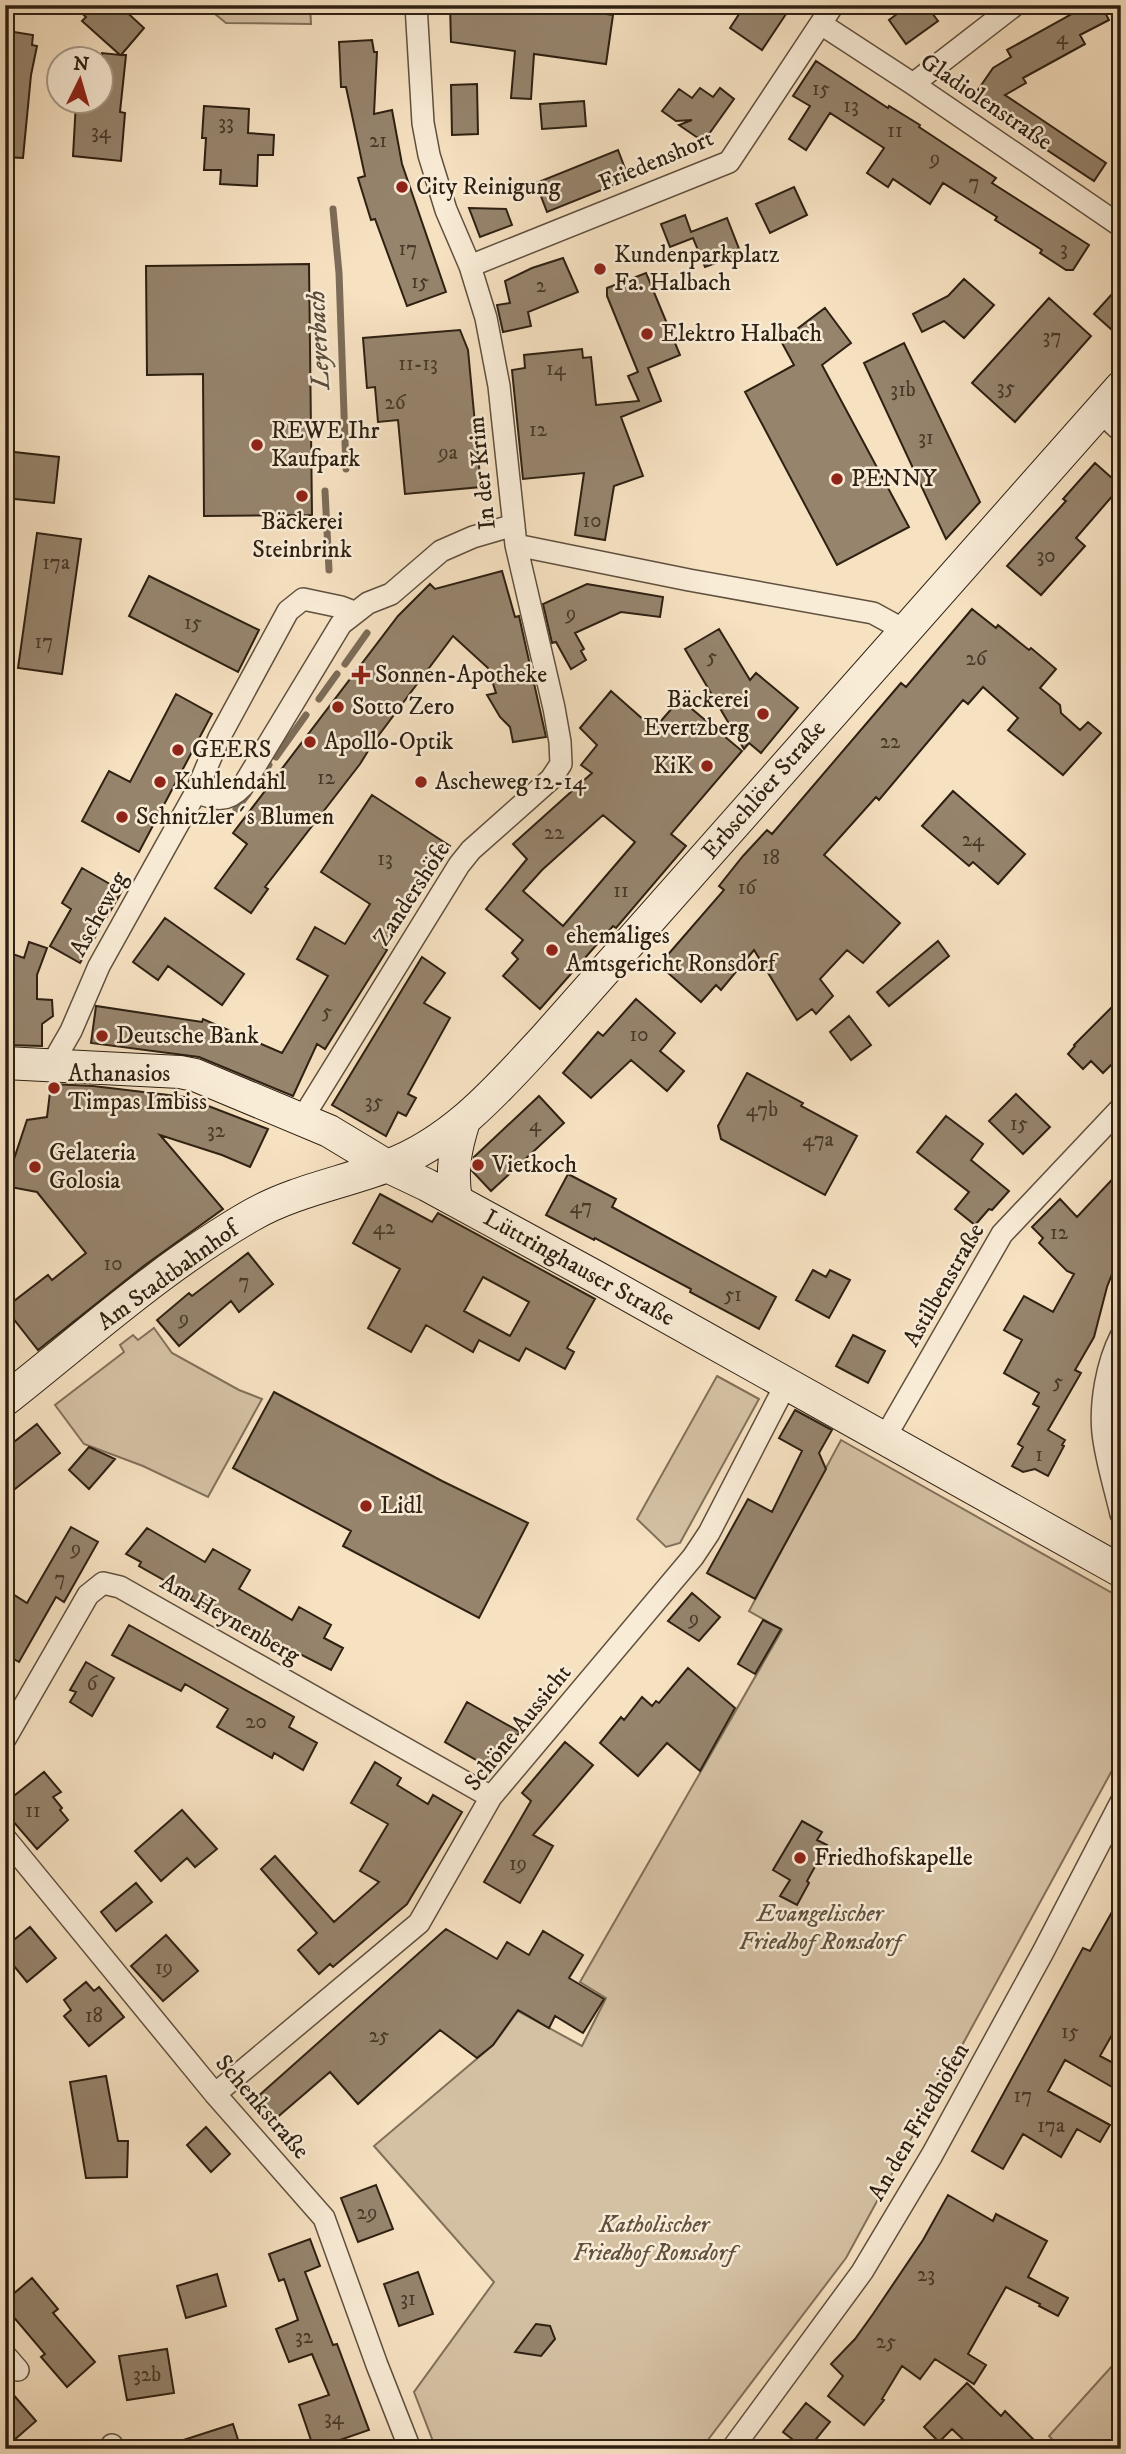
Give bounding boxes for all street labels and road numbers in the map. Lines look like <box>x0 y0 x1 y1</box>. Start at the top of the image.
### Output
street label: Gladiolenstraße <box>914 47 1058 157</box>
street label: Friedenshort <box>594 123 718 199</box>
street label: In der Krim <box>461 415 503 531</box>
street label: Erbschlöer Straße <box>695 714 833 866</box>
street label: Zandershöfe <box>367 836 457 952</box>
street label: Ascheweg <box>63 866 135 962</box>
street label: Lüttringhauser Straße <box>478 1203 680 1333</box>
street label: Am Stadtbahnhof <box>92 1213 247 1337</box>
street label: Astilbenstraße <box>897 1218 991 1352</box>
street label: Am Heynenberg <box>155 1567 305 1671</box>
street label: Schöne Aussicht <box>458 1658 578 1797</box>
street label: An den Friedhöfen <box>862 2037 977 2206</box>
street label: Schenkstraße <box>208 2048 316 2166</box>

